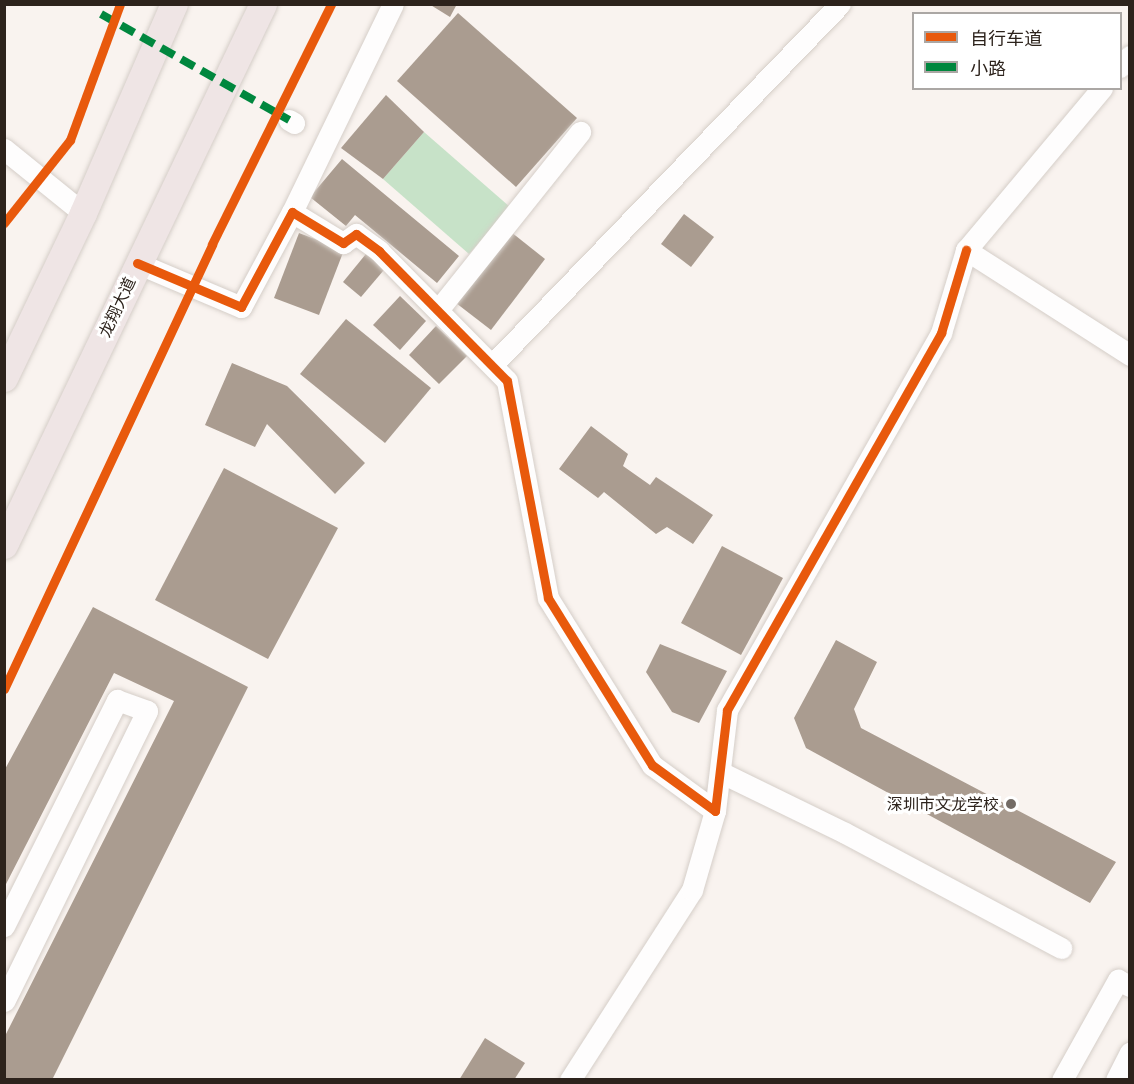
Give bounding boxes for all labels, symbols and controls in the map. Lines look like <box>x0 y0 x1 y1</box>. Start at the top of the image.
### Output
legend <box>912 12 1122 90</box>
text: 自行车道 <box>970 26 1042 51</box>
text: 小路 <box>970 56 1006 81</box>
street label: 龙翔大道 <box>95 274 139 340</box>
place label: 深圳市文龙学校 <box>887 794 999 814</box>
marker: 深圳市文龙学校 <box>1004 797 1018 811</box>

